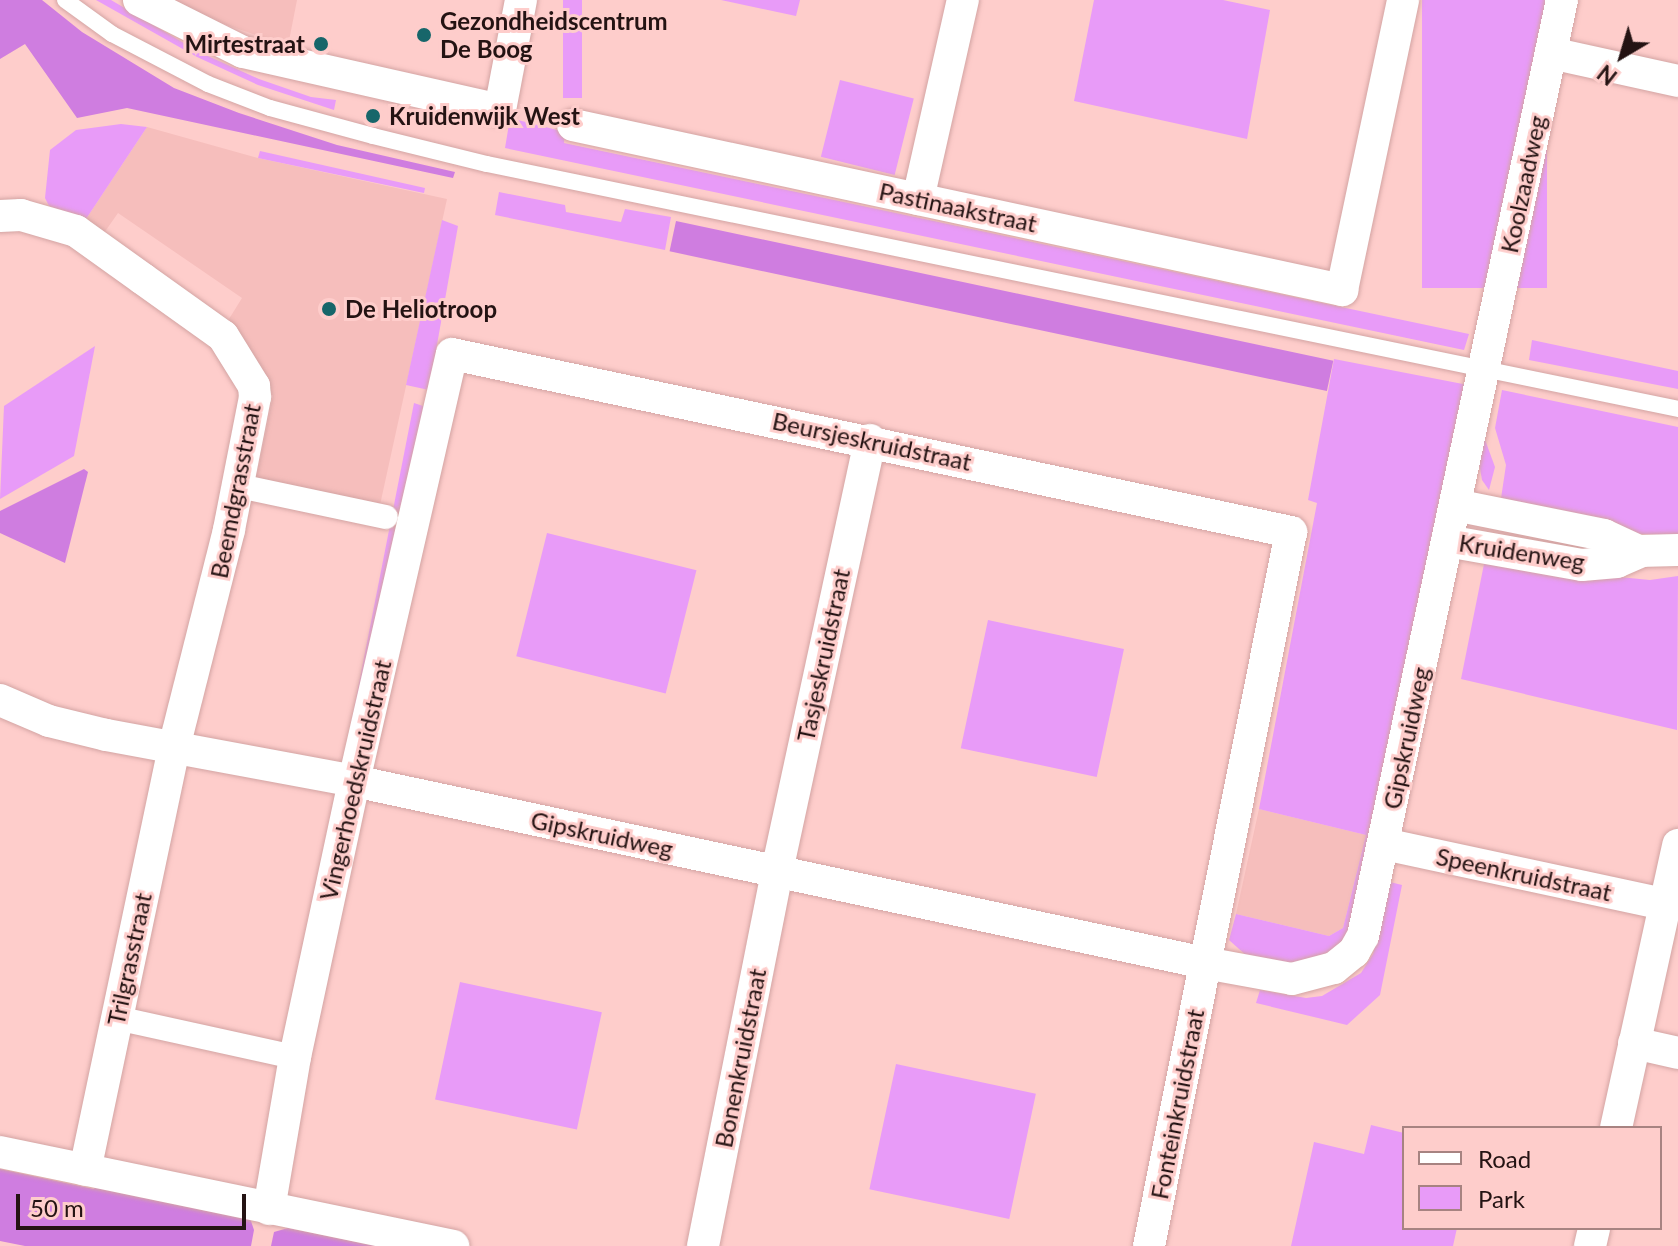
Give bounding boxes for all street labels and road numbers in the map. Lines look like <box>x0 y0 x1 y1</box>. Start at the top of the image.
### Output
street label: Koolzaadweg <box>1494 113 1552 255</box>
street label: Pastinaakstraat <box>877 176 1039 238</box>
street label: Beemdgrasstraat <box>204 401 266 581</box>
street label: Beursjeskruidstraat <box>770 406 974 476</box>
street label: Kruidenweg <box>1457 528 1587 576</box>
street label: Tasjeskruidstraat <box>791 566 855 744</box>
street label: Vingerhoedskruidstraat <box>313 657 397 903</box>
street label: Gipskruidweg <box>1377 664 1435 812</box>
street label: Gipskruidweg <box>528 805 676 863</box>
street label: Speenkruidstraat <box>1434 841 1614 907</box>
street label: Trilgrasstraat <box>101 890 157 1028</box>
street label: Bonenkruidstraat <box>709 966 771 1150</box>
street label: Fonteinkruidstraat <box>1144 1006 1210 1202</box>

